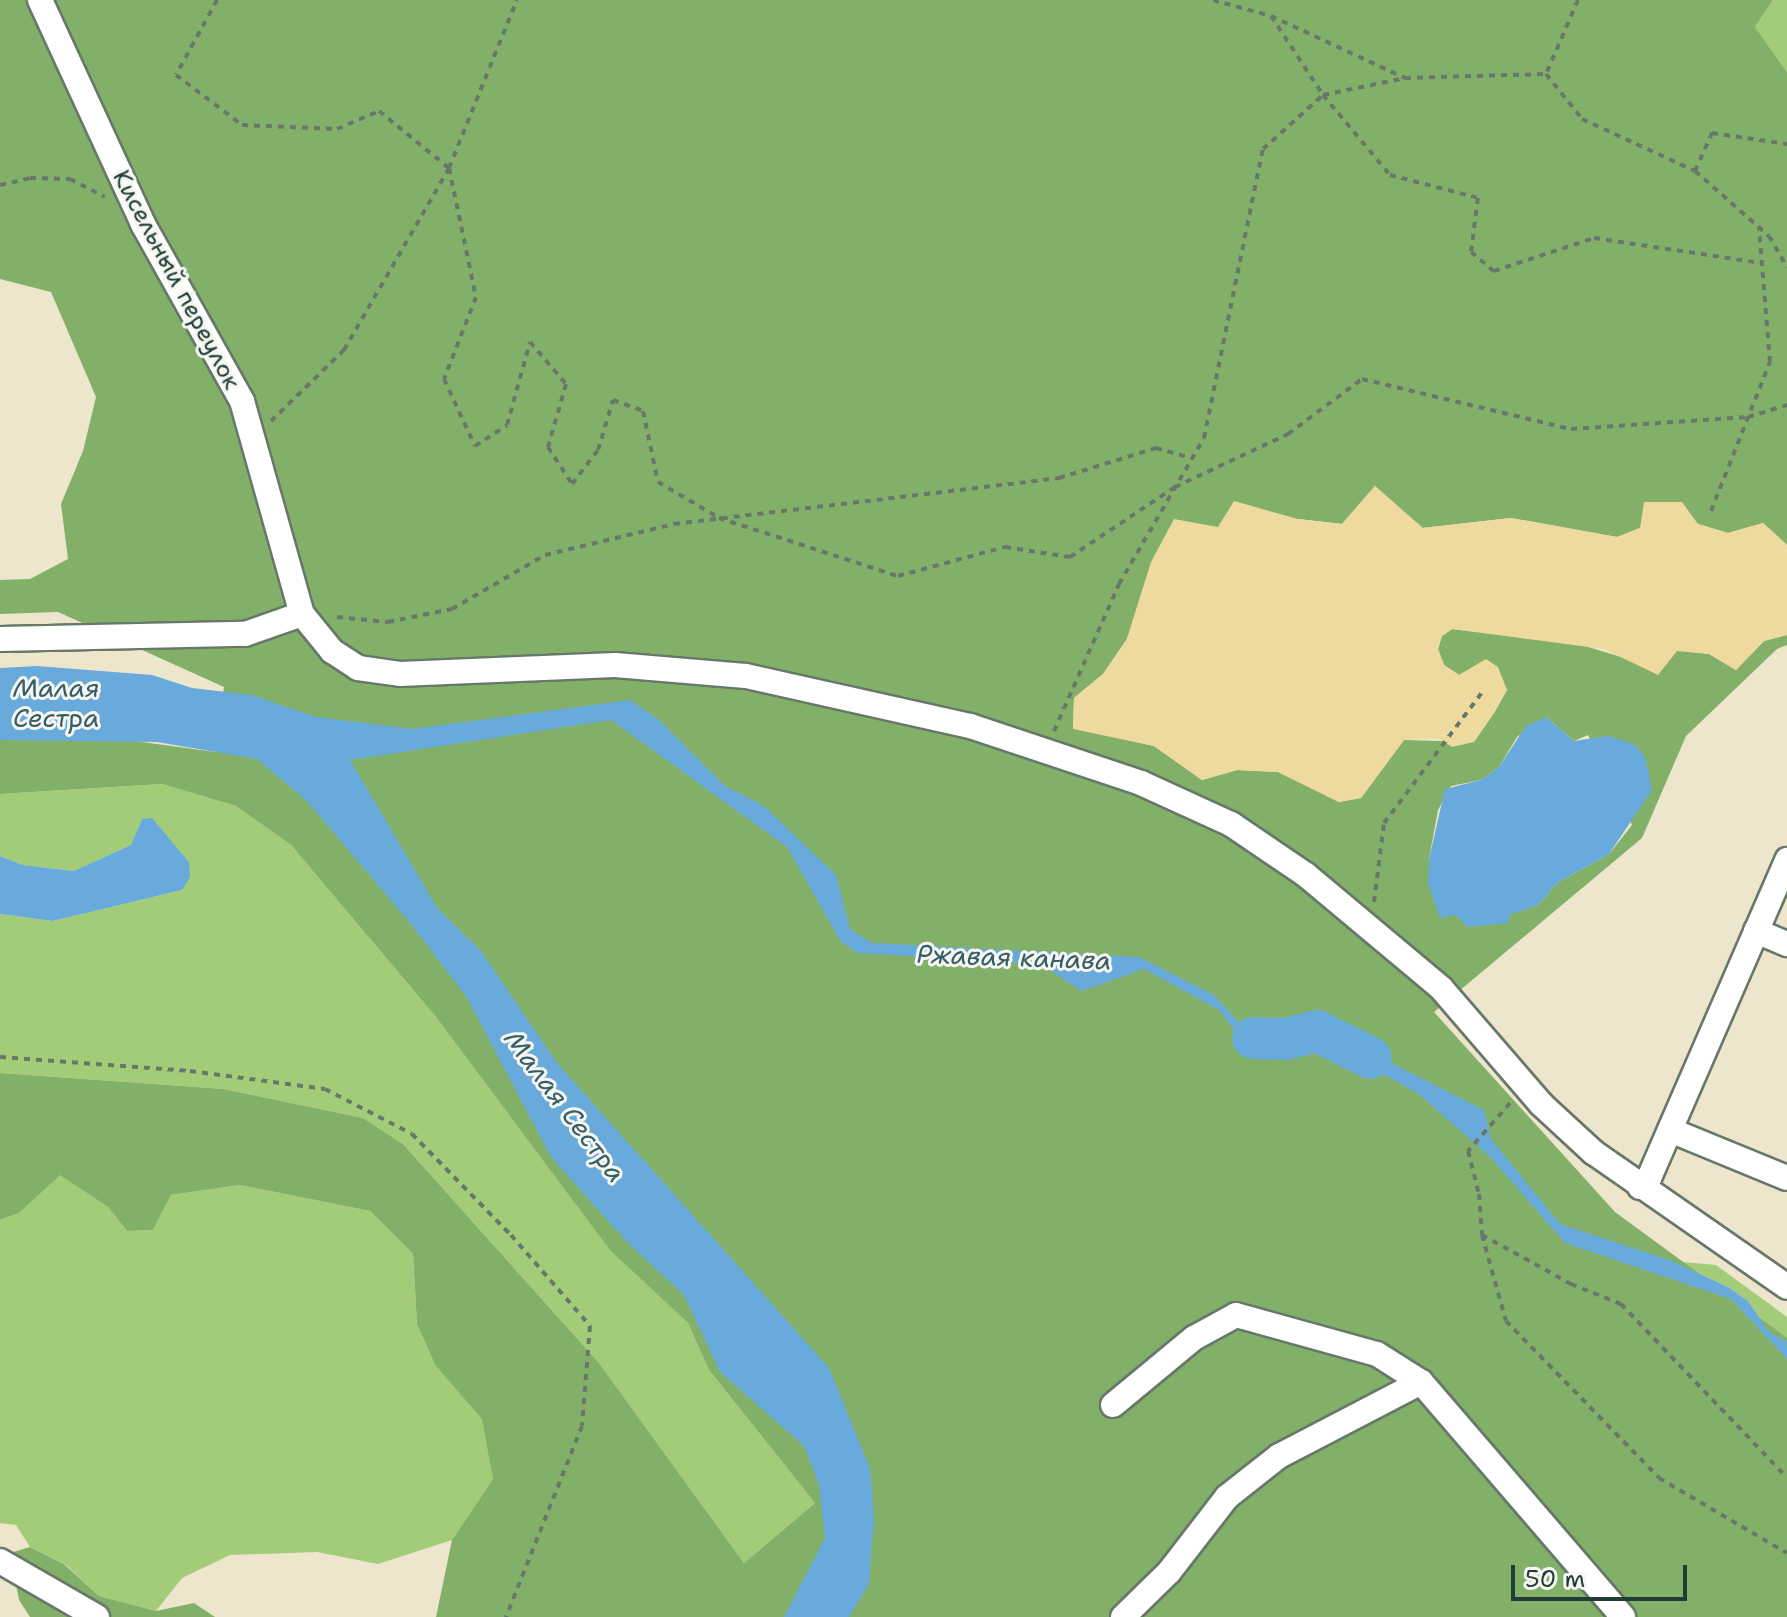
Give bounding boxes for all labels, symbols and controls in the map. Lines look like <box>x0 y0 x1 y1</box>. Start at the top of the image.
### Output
street label: Кисельный переулок <box>106 165 246 395</box>
water label: Малая Сестра <box>13 672 99 734</box>
water label: Ржавая канава <box>916 938 1112 976</box>
water label: Малая Сестра <box>498 1024 632 1188</box>
scale bar <box>1515 1549 1691 1599</box>
text: 50 m <box>1525 1563 1585 1595</box>

